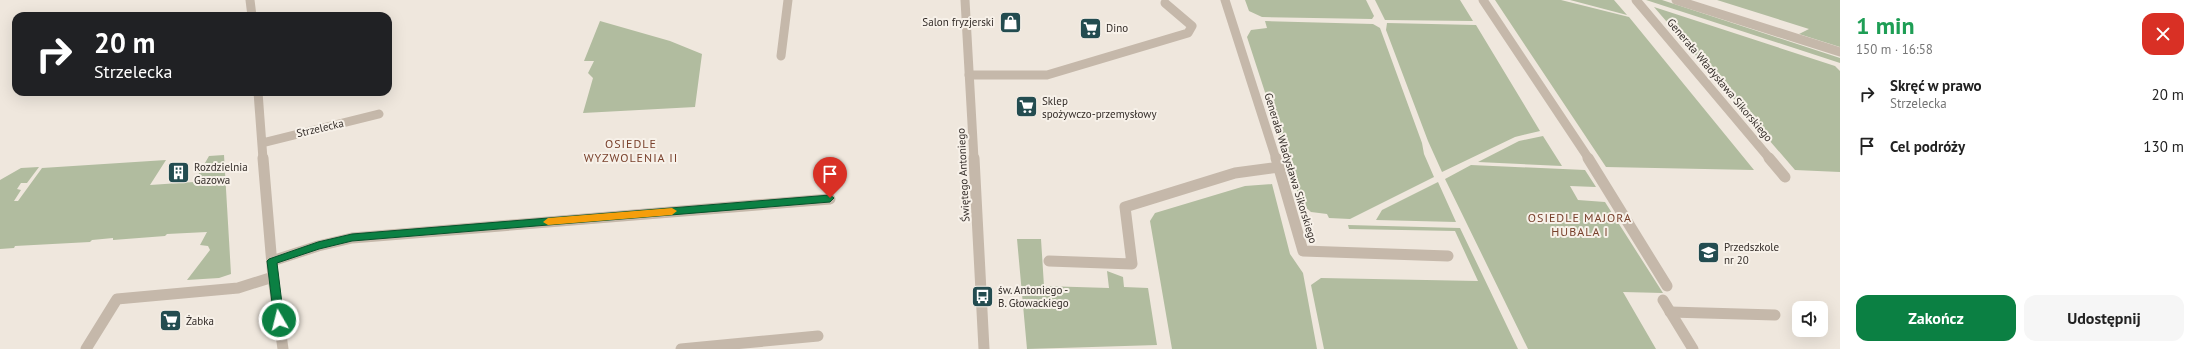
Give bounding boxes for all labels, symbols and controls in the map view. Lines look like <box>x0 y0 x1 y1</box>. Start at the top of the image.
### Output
shop icon: Salon fryzjerski <box>997 9 1023 35</box>
text: 1 min <box>1856 10 1915 41</box>
button: close <box>2142 13 2184 55</box>
place label: Salon fryzjerski <box>922 15 994 29</box>
supermarket icon: Dino <box>1078 15 1104 41</box>
street label: Generała Władysława Sikorskiego <box>1664 15 1776 145</box>
place label: Dino <box>1106 21 1128 35</box>
text: 20 m <box>94 24 155 61</box>
icon: right <box>28 28 80 80</box>
text: 150 m · 16:58 <box>1856 41 1933 58</box>
text: Strzelecka <box>94 60 173 83</box>
text: Skręć w prawo <box>1890 76 1982 95</box>
icon: right <box>1856 83 1878 105</box>
text: 20 m <box>2151 85 2184 104</box>
street label: Generała Władysława Sikorskiego <box>1261 91 1321 245</box>
supermarket icon: Sklep spożywczo-przemysłowy <box>1014 94 1040 120</box>
place label: Sklep spożywczo-przemysłowy <box>1042 94 1157 121</box>
text: Strzelecka <box>1890 95 1947 112</box>
street label: Strzelecka <box>295 116 345 140</box>
street label: Świętego Antoniego <box>954 128 972 222</box>
icon: arrive <box>1856 135 1878 157</box>
district label: OSIEDLE WYZWOLENIA II <box>584 136 678 165</box>
text: Cel podróży <box>1890 137 1965 156</box>
text: 130 m <box>2143 137 2184 156</box>
pin <box>813 157 847 198</box>
building icon: Rozdzielnia Gazowa <box>166 160 192 186</box>
place label: Rozdzielnia Gazowa <box>194 160 248 187</box>
icon: arrive <box>819 163 841 185</box>
district label: OSIEDLE MAJORA HUBALA I <box>1528 210 1632 239</box>
school or university icon: Przedszkole nr 20 <box>1696 240 1722 266</box>
place label: Przedszkole nr 20 <box>1724 240 1780 267</box>
bus stop icon: św. Antoniego - B. Głowackiego <box>969 283 995 309</box>
place label: św. Antoniego - B. Głowackiego <box>998 283 1069 310</box>
button: Zakończ <box>1856 295 2016 341</box>
button: Udostępnij <box>2024 295 2184 341</box>
position arrow <box>258 299 300 341</box>
map controls <box>1792 301 1828 337</box>
button: sound <box>1792 301 1828 337</box>
supermarket icon: Żabka <box>157 308 183 334</box>
place label: Żabka <box>186 314 214 328</box>

